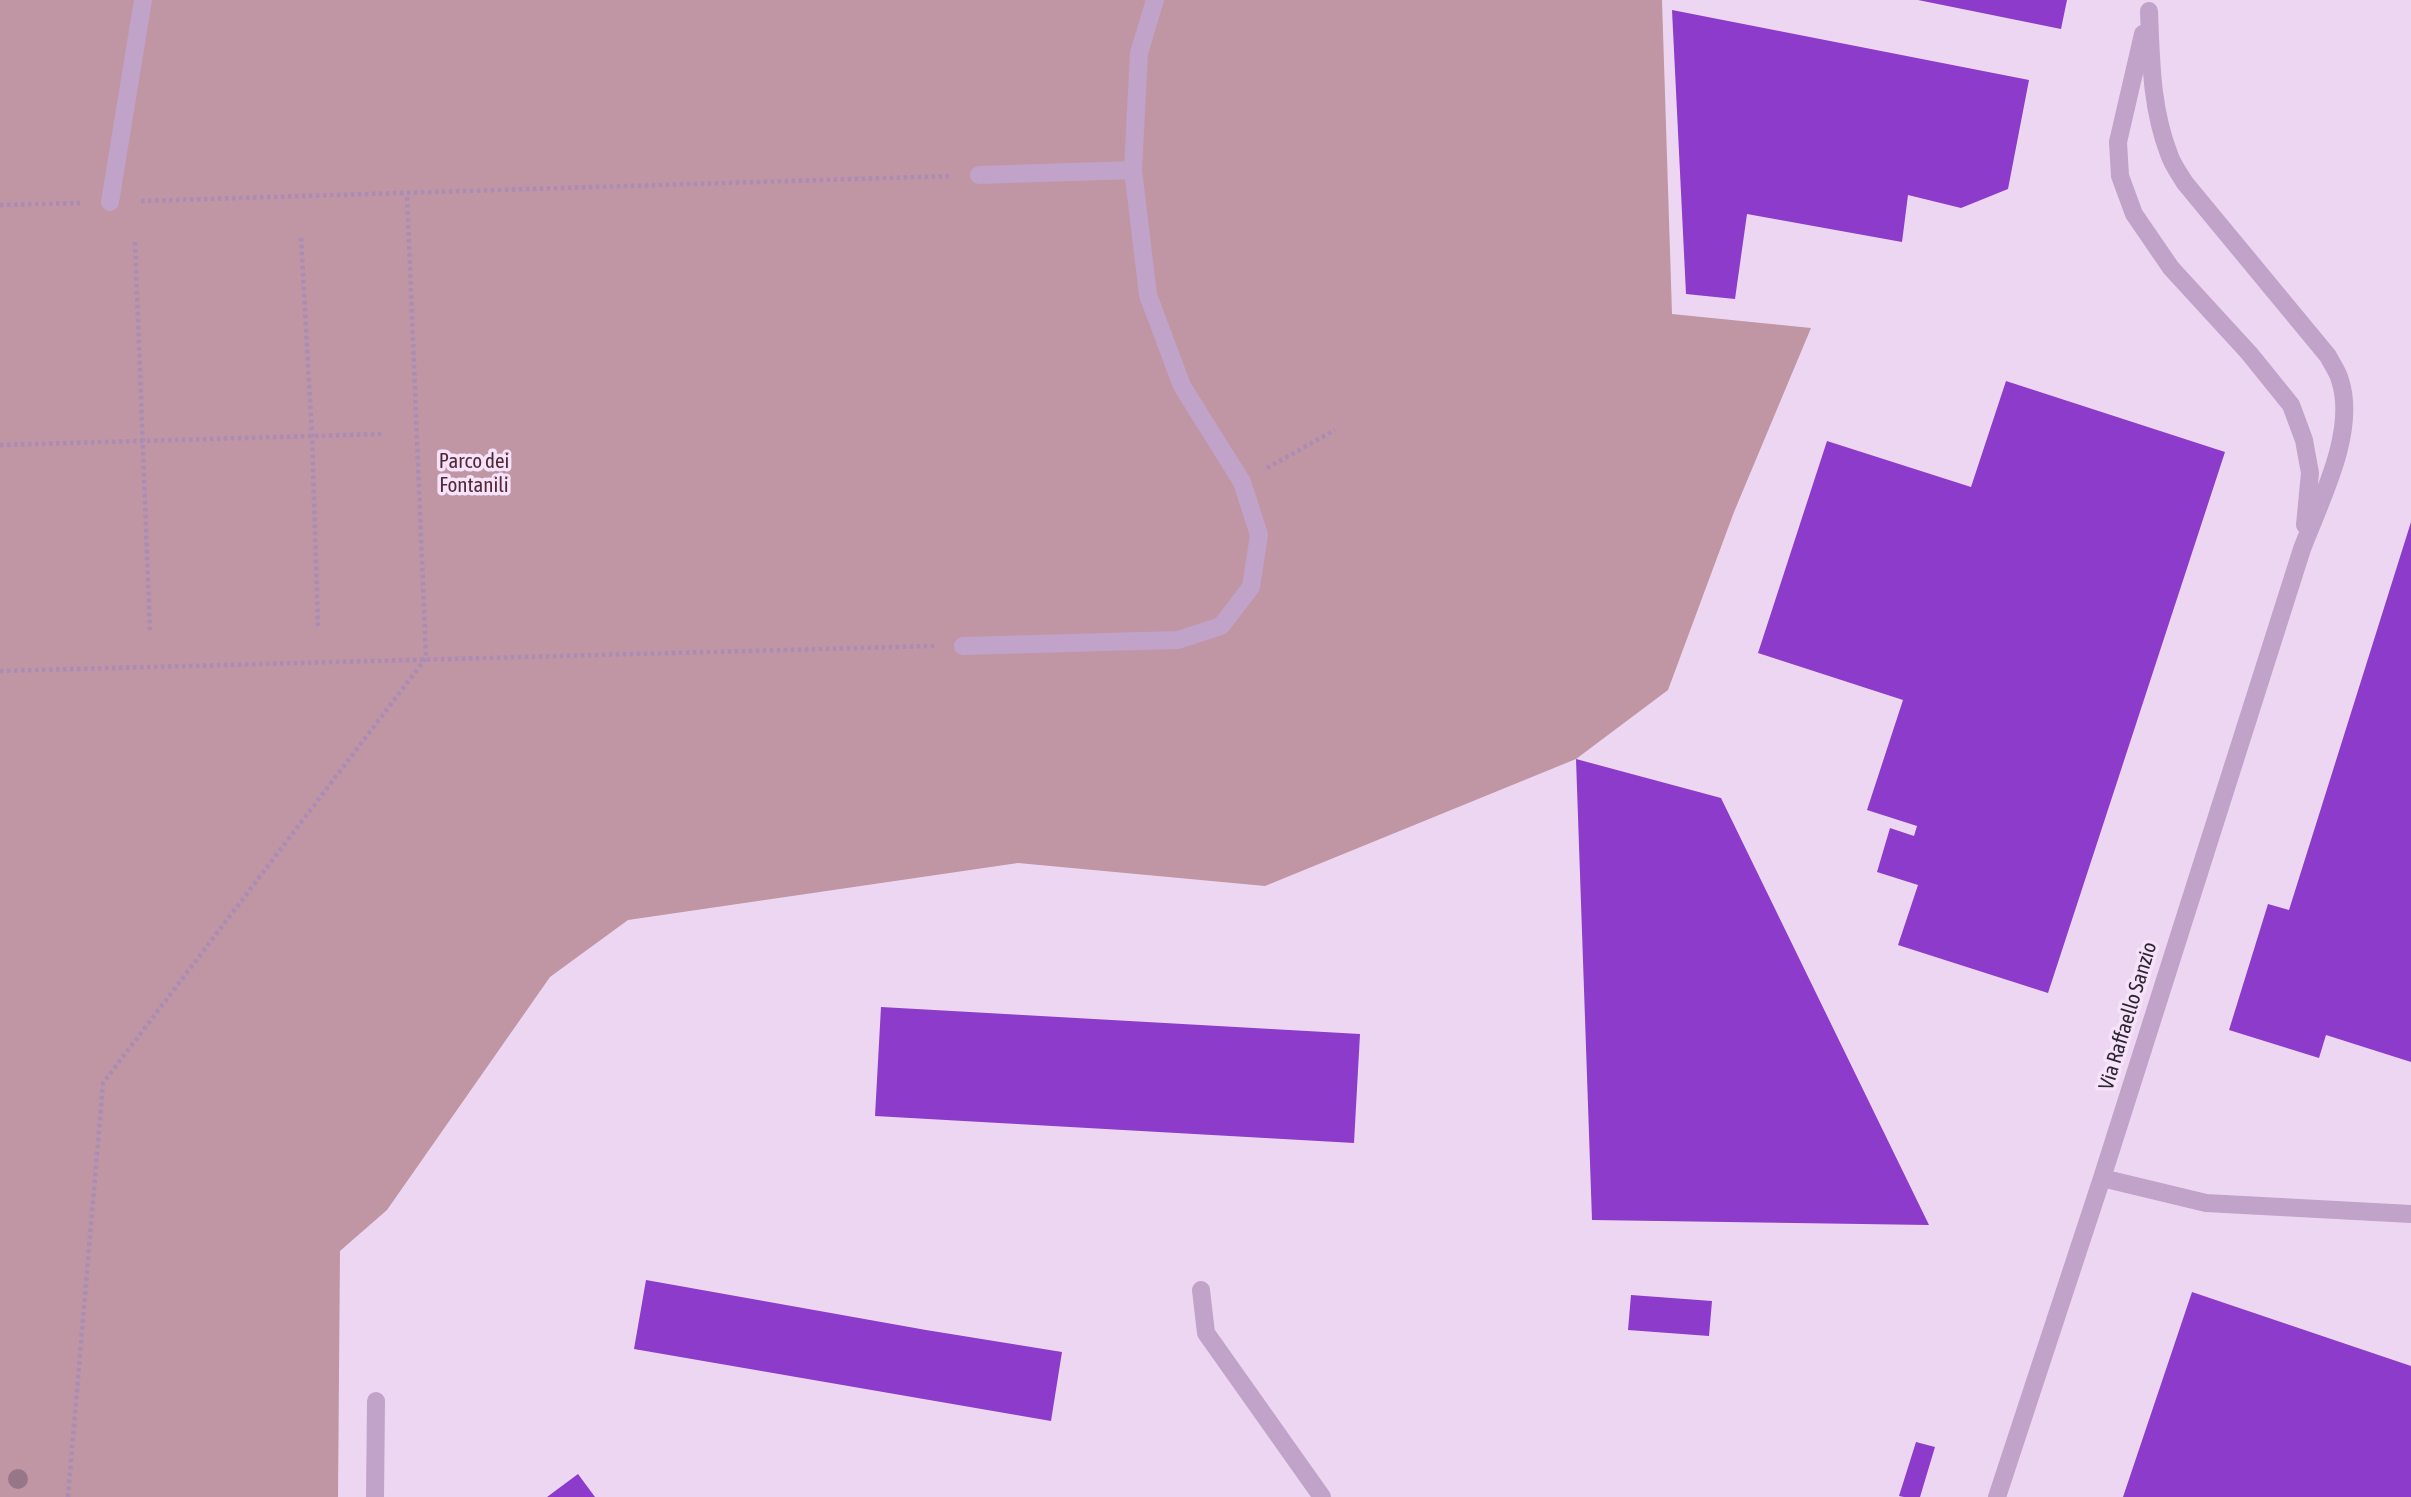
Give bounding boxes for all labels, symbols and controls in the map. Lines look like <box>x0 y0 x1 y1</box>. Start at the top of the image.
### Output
park label: Parco dei Fontanili <box>439 448 509 498</box>
street label: Via Raffaello Sanzio <box>2094 939 2162 1093</box>

